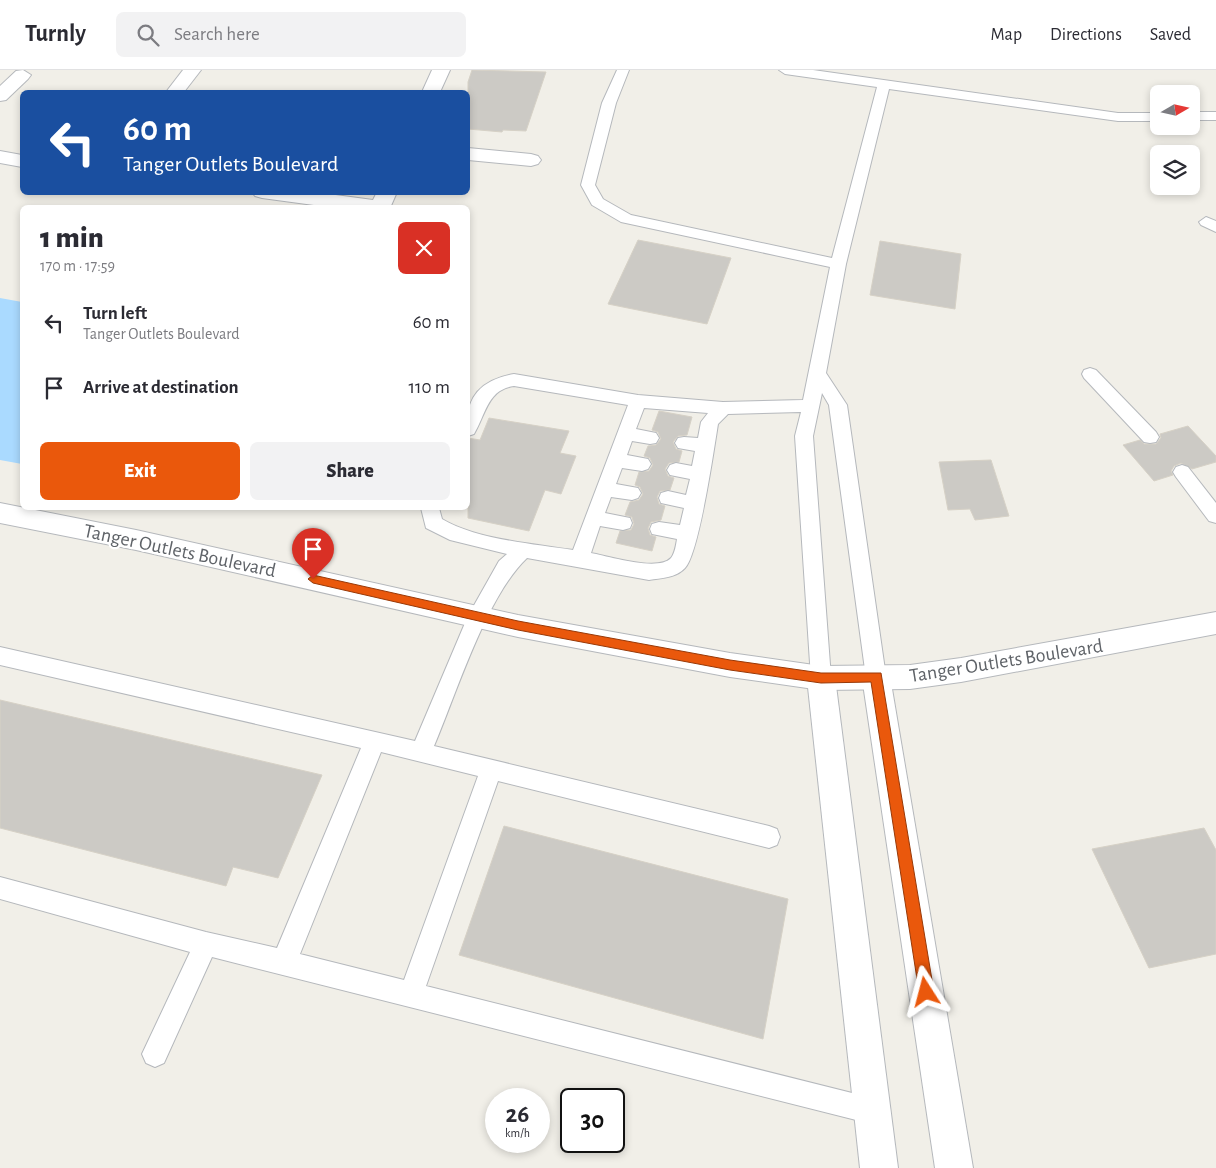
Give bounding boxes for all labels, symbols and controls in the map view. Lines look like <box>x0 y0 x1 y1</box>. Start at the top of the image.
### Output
search box <box>116 12 466 57</box>
icon: search <box>134 21 162 49</box>
text: Turnly <box>25 22 86 46</box>
text: Search here <box>174 25 260 44</box>
text: Map <box>991 26 1022 44</box>
text: Directions <box>1050 26 1122 44</box>
text: Saved <box>1150 26 1191 44</box>
north arrow <box>1150 85 1200 135</box>
map controls <box>1150 85 1200 195</box>
icon: left <box>40 110 105 175</box>
text: 60 m <box>123 112 192 147</box>
button: layers <box>1150 145 1200 195</box>
text: Tanger Outlets Boulevard <box>123 153 338 175</box>
button: close <box>398 222 450 274</box>
text: 1 min <box>40 223 104 253</box>
text: 170 m · 17:59 <box>40 258 115 274</box>
text: Turn left <box>83 304 147 323</box>
icon: left <box>40 309 68 337</box>
text: 60 m <box>413 313 450 332</box>
text: Tanger Outlets Boulevard <box>83 326 240 342</box>
icon: arrive <box>40 374 68 402</box>
text: Arrive at destination <box>83 378 239 397</box>
text: 110 m <box>409 378 450 397</box>
button: Exit <box>40 442 240 500</box>
button: Share <box>250 442 450 500</box>
street label: Tanger Outlets Boulevard <box>82 521 278 581</box>
pin <box>292 528 334 579</box>
icon: arrive <box>299 535 327 563</box>
street label: Tanger Outlets Boulevard <box>908 636 1104 686</box>
position arrow <box>899 965 951 1017</box>
speed limit sign: 30 <box>560 1088 625 1153</box>
text: 26 <box>506 1102 529 1127</box>
text: km/h <box>505 1127 530 1139</box>

